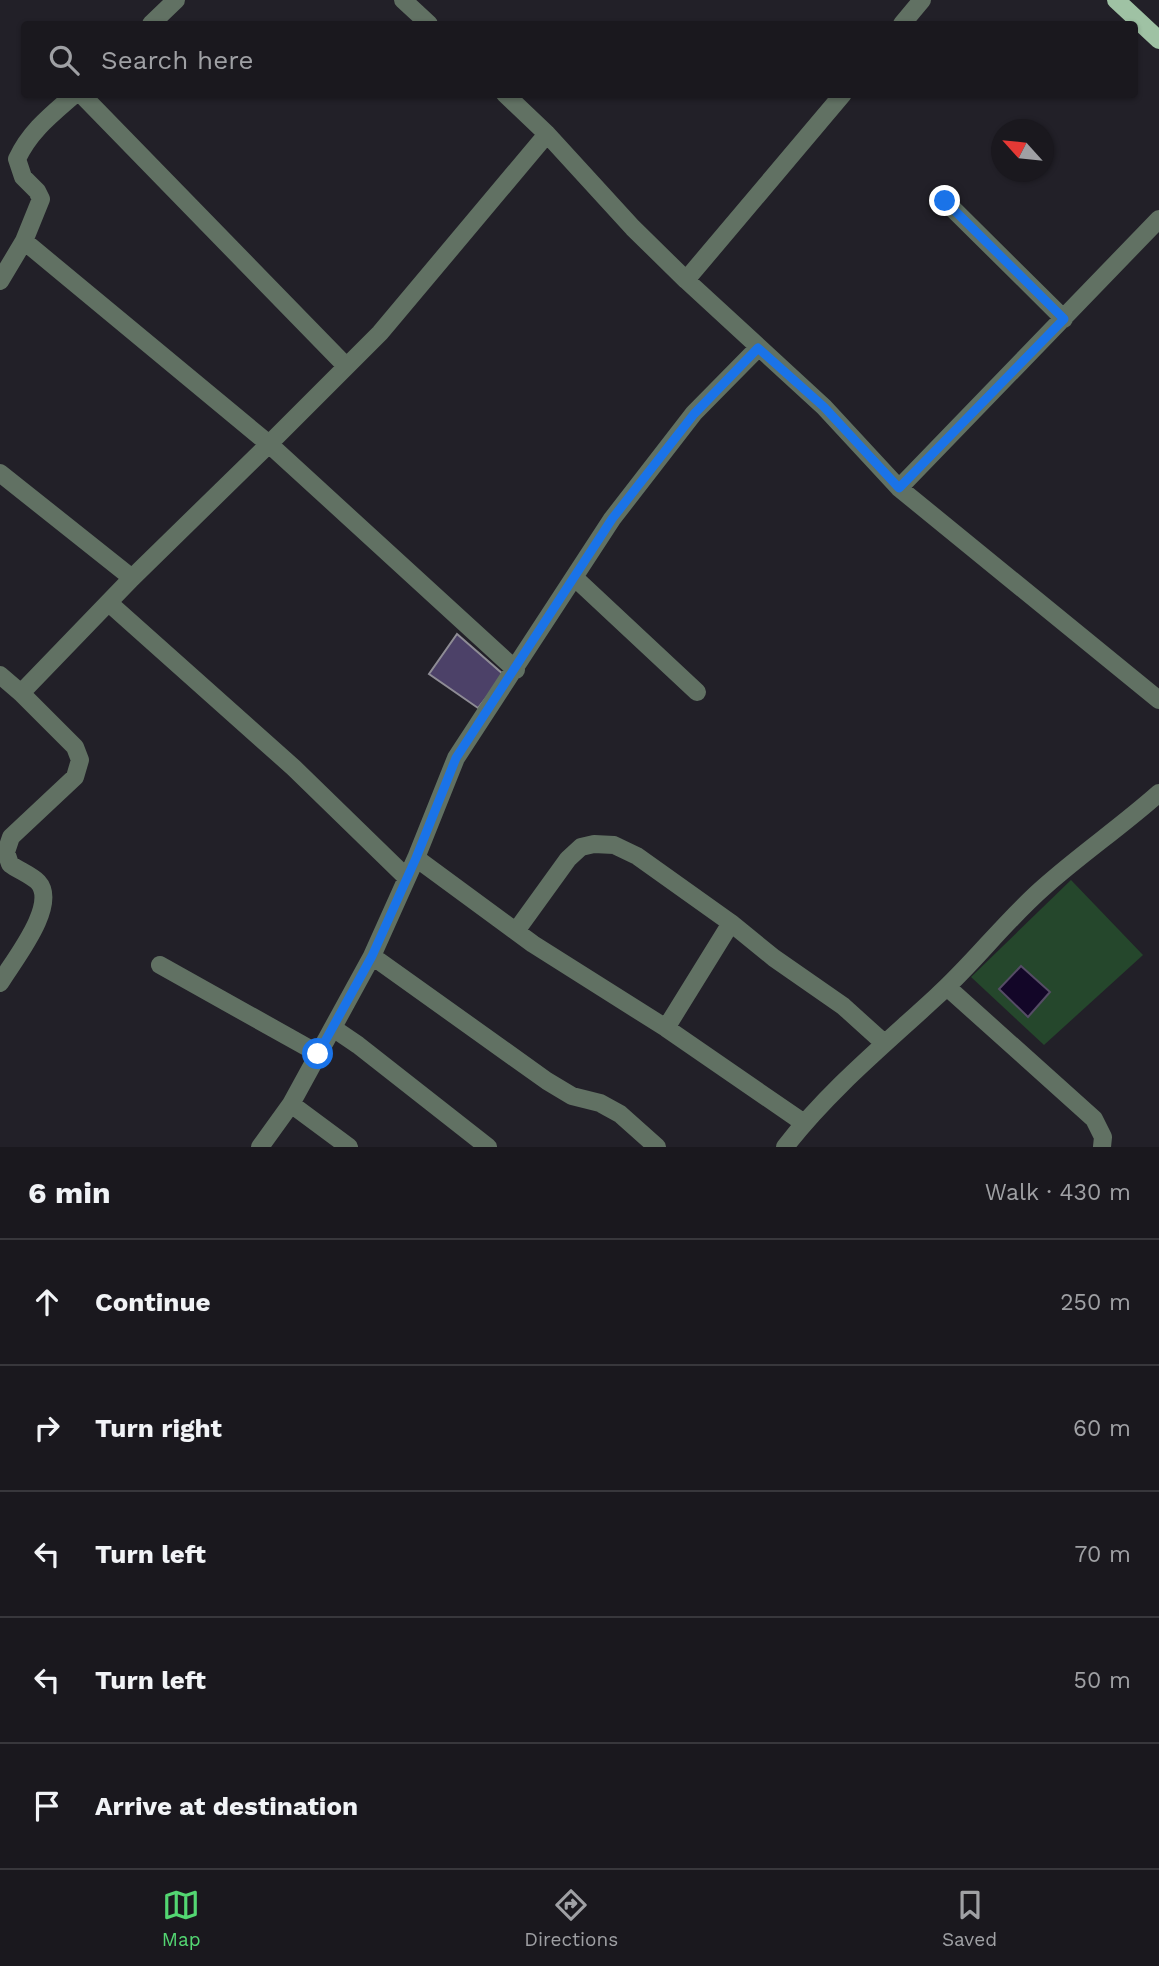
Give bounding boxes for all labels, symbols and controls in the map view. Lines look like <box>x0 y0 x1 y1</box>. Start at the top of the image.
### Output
search box <box>21 21 1138 98</box>
icon: search <box>45 41 83 79</box>
text: Search here <box>101 45 253 75</box>
north arrow <box>991 119 1054 182</box>
route end <box>929 185 960 216</box>
route start <box>302 1038 333 1069</box>
text: 6 min <box>28 1175 111 1210</box>
text: Walk · 430 m <box>985 1179 1131 1206</box>
icon: ahead <box>28 1283 66 1321</box>
text: Continue <box>95 1287 211 1317</box>
text: 250 m <box>1060 1289 1131 1316</box>
icon: right <box>28 1409 66 1447</box>
text: Turn right <box>95 1413 222 1443</box>
text: 60 m <box>1073 1415 1131 1442</box>
icon: left <box>28 1535 66 1573</box>
text: Turn left <box>95 1539 206 1569</box>
text: 70 m <box>1074 1541 1131 1568</box>
icon: left <box>28 1661 66 1699</box>
text: Turn left <box>95 1665 206 1695</box>
text: 50 m <box>1074 1667 1131 1694</box>
icon: arrive <box>28 1787 66 1825</box>
text: Arrive at destination <box>95 1791 358 1821</box>
tab: Map <box>162 1886 201 1951</box>
tab: Directions <box>524 1886 618 1951</box>
tab: Saved <box>942 1886 997 1951</box>

